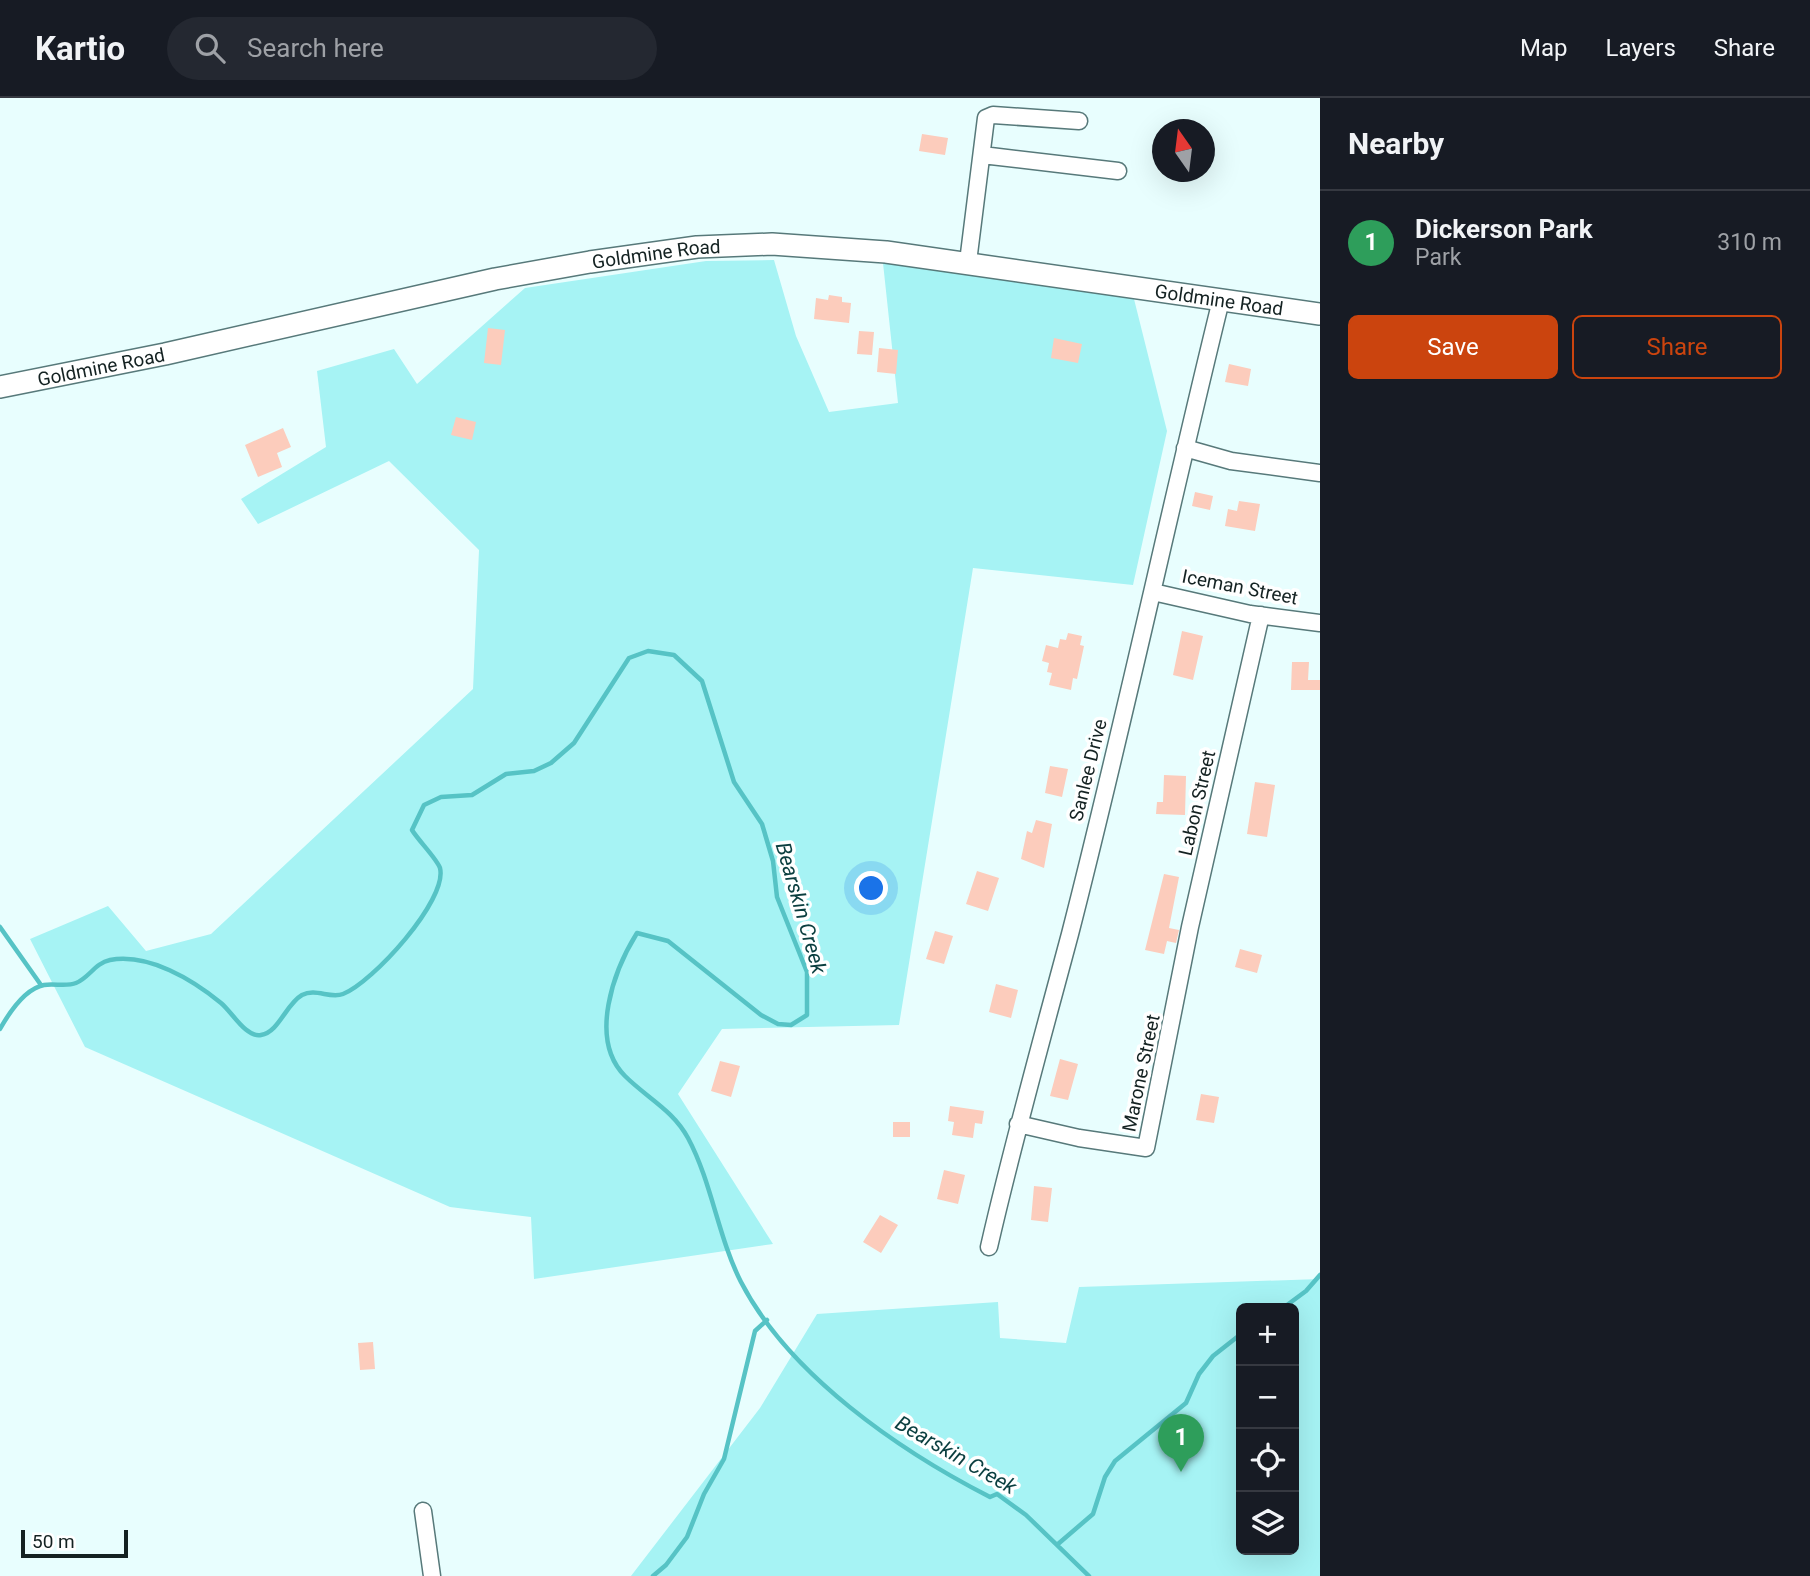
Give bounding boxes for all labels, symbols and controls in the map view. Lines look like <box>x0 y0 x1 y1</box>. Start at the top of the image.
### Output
search box <box>167 17 657 80</box>
text: Kartio <box>35 29 125 68</box>
icon: search <box>191 29 229 67</box>
text: Search here <box>247 33 384 63</box>
text: Map <box>1520 34 1568 62</box>
text: Layers <box>1606 34 1676 62</box>
text: Share <box>1714 34 1775 62</box>
north arrow <box>1152 119 1215 182</box>
text: Nearby <box>1348 126 1444 161</box>
text: Dickerson Park <box>1415 214 1593 244</box>
text: 1 <box>1364 229 1378 256</box>
text: 310 m <box>1717 229 1782 256</box>
street label: Goldmine Road <box>591 235 721 273</box>
text: Park <box>1415 244 1461 271</box>
street label: Goldmine Road <box>1153 279 1285 320</box>
button: Save <box>1348 315 1558 379</box>
button: Share <box>1572 315 1782 379</box>
street label: Goldmine Road <box>35 343 167 391</box>
street label: Iceman Street <box>1180 564 1300 610</box>
street label: Sanlee Drive <box>1064 717 1112 823</box>
street label: Labon Street <box>1174 748 1220 858</box>
water label: Bearskin Creek <box>771 840 831 977</box>
your location <box>854 871 888 905</box>
street label: Marone Street <box>1117 1012 1165 1134</box>
map controls <box>1236 1303 1299 1555</box>
button: + <box>1236 1303 1299 1366</box>
button: − <box>1236 1366 1299 1429</box>
water label: Bearskin Creek <box>891 1411 1021 1500</box>
pin: 1 <box>1158 1414 1204 1472</box>
button: locate <box>1236 1429 1299 1492</box>
button: layers <box>1236 1492 1299 1555</box>
scale bar <box>21 1527 128 1559</box>
text: 50 m <box>32 1530 75 1553</box>

